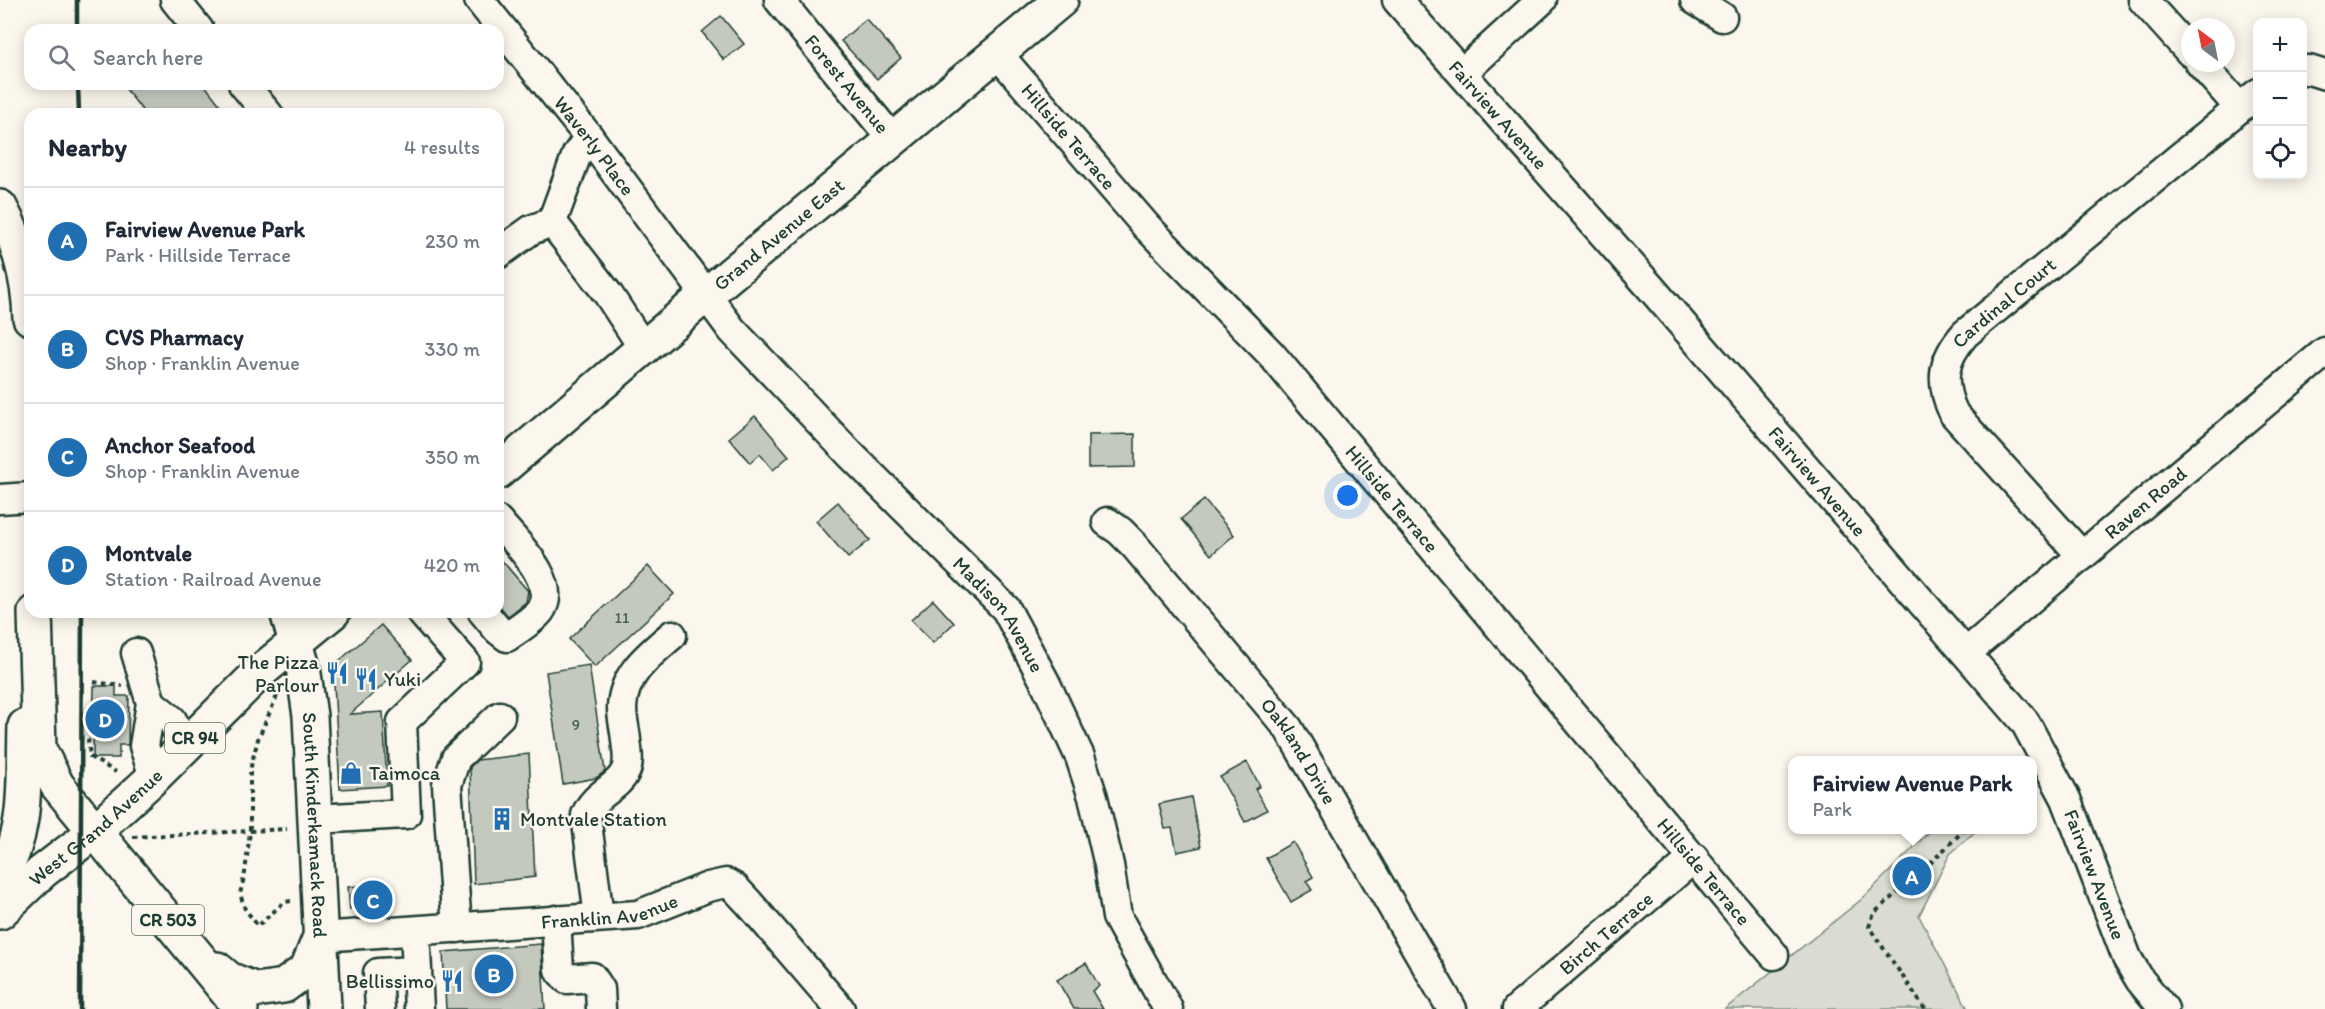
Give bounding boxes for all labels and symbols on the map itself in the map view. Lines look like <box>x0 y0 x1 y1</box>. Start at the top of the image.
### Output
north arrow <box>2181 18 2235 72</box>
street label: Forest Avenue <box>800 29 895 138</box>
street label: Fairview Avenue <box>1444 55 1553 174</box>
street label: Hillside Terrace <box>1016 78 1121 194</box>
street label: Waverly Place <box>549 91 640 200</box>
street label: Grand Avenue East <box>709 173 849 296</box>
street label: Cardinal Court <box>1947 252 2061 353</box>
street label: Fairview Avenue <box>1763 421 1872 541</box>
street label: Hillside Terrace <box>1340 440 1444 557</box>
street label: Raven Road <box>2099 461 2192 544</box>
your location <box>1333 481 1362 510</box>
street label: Madison Avenue <box>948 551 1050 676</box>
house number: 11 <box>615 608 630 627</box>
place label: The Pizza Parlour <box>238 650 320 697</box>
restaurant icon: The Pizza Parlour <box>324 660 350 686</box>
restaurant icon: Yuki <box>353 666 379 692</box>
place label: Yuki <box>384 667 421 691</box>
street label: Oakland Drive <box>1256 693 1342 809</box>
pin: D <box>86 696 124 742</box>
street label: South Kinderkamack Road <box>298 712 333 939</box>
house number: 9 <box>572 715 580 734</box>
road number: CR 94 <box>165 723 225 753</box>
shop icon: Taimoca <box>338 760 364 786</box>
place label: Taimoca <box>369 761 441 785</box>
street label: West Grand Avenue <box>23 763 168 891</box>
building icon: Montvale Station <box>489 806 515 832</box>
street label: Fairview Avenue <box>2059 806 2131 943</box>
place label: Montvale Station <box>520 807 667 831</box>
street label: Hillside Terrace <box>1652 813 1756 930</box>
pin: A <box>1892 854 1932 898</box>
pin: C <box>354 878 392 922</box>
street label: Birch Terrace <box>1554 886 1658 980</box>
street label: Franklin Avenue <box>540 888 681 934</box>
road number: CR 503 <box>132 905 204 935</box>
pin: B <box>474 952 514 996</box>
restaurant icon: Bellissimo <box>439 968 465 994</box>
place label: Bellissimo <box>346 969 434 993</box>

